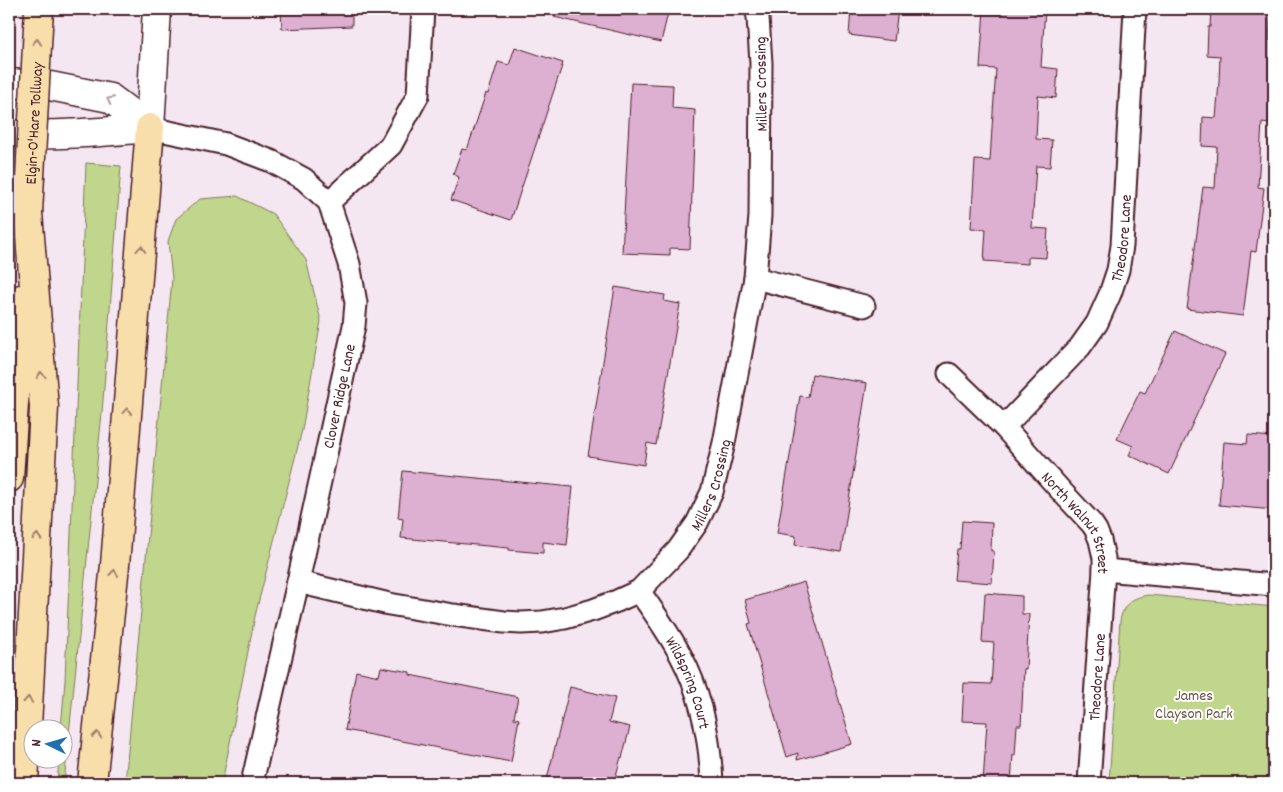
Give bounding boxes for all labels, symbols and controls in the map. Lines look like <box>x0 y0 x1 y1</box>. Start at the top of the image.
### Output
street label: Millers Crossing <box>750 36 775 132</box>
one-way arrow <box>32 37 43 45</box>
street label: Elgin-O'Hare Tollway <box>21 61 50 185</box>
one-way arrow <box>107 96 116 106</box>
street label: Theodore Lane <box>1106 194 1139 286</box>
one-way arrow <box>135 245 146 253</box>
street label: Clover Ridge Lane <box>318 342 363 451</box>
one-way arrow <box>36 371 47 379</box>
one-way arrow <box>122 407 133 415</box>
street label: Millers Crossing <box>686 438 738 536</box>
street label: North Walnut Street <box>1035 467 1113 575</box>
one-way arrow <box>32 533 43 541</box>
one-way arrow <box>108 569 119 577</box>
street label: Wildspring Court <box>658 633 715 731</box>
street label: Theodore Lane <box>1084 633 1113 722</box>
park label: James Clayson Park <box>1155 685 1233 726</box>
one-way arrow <box>23 695 34 703</box>
north arrow <box>22 720 72 770</box>
one-way arrow <box>92 730 103 738</box>
text: N <box>27 739 47 747</box>

